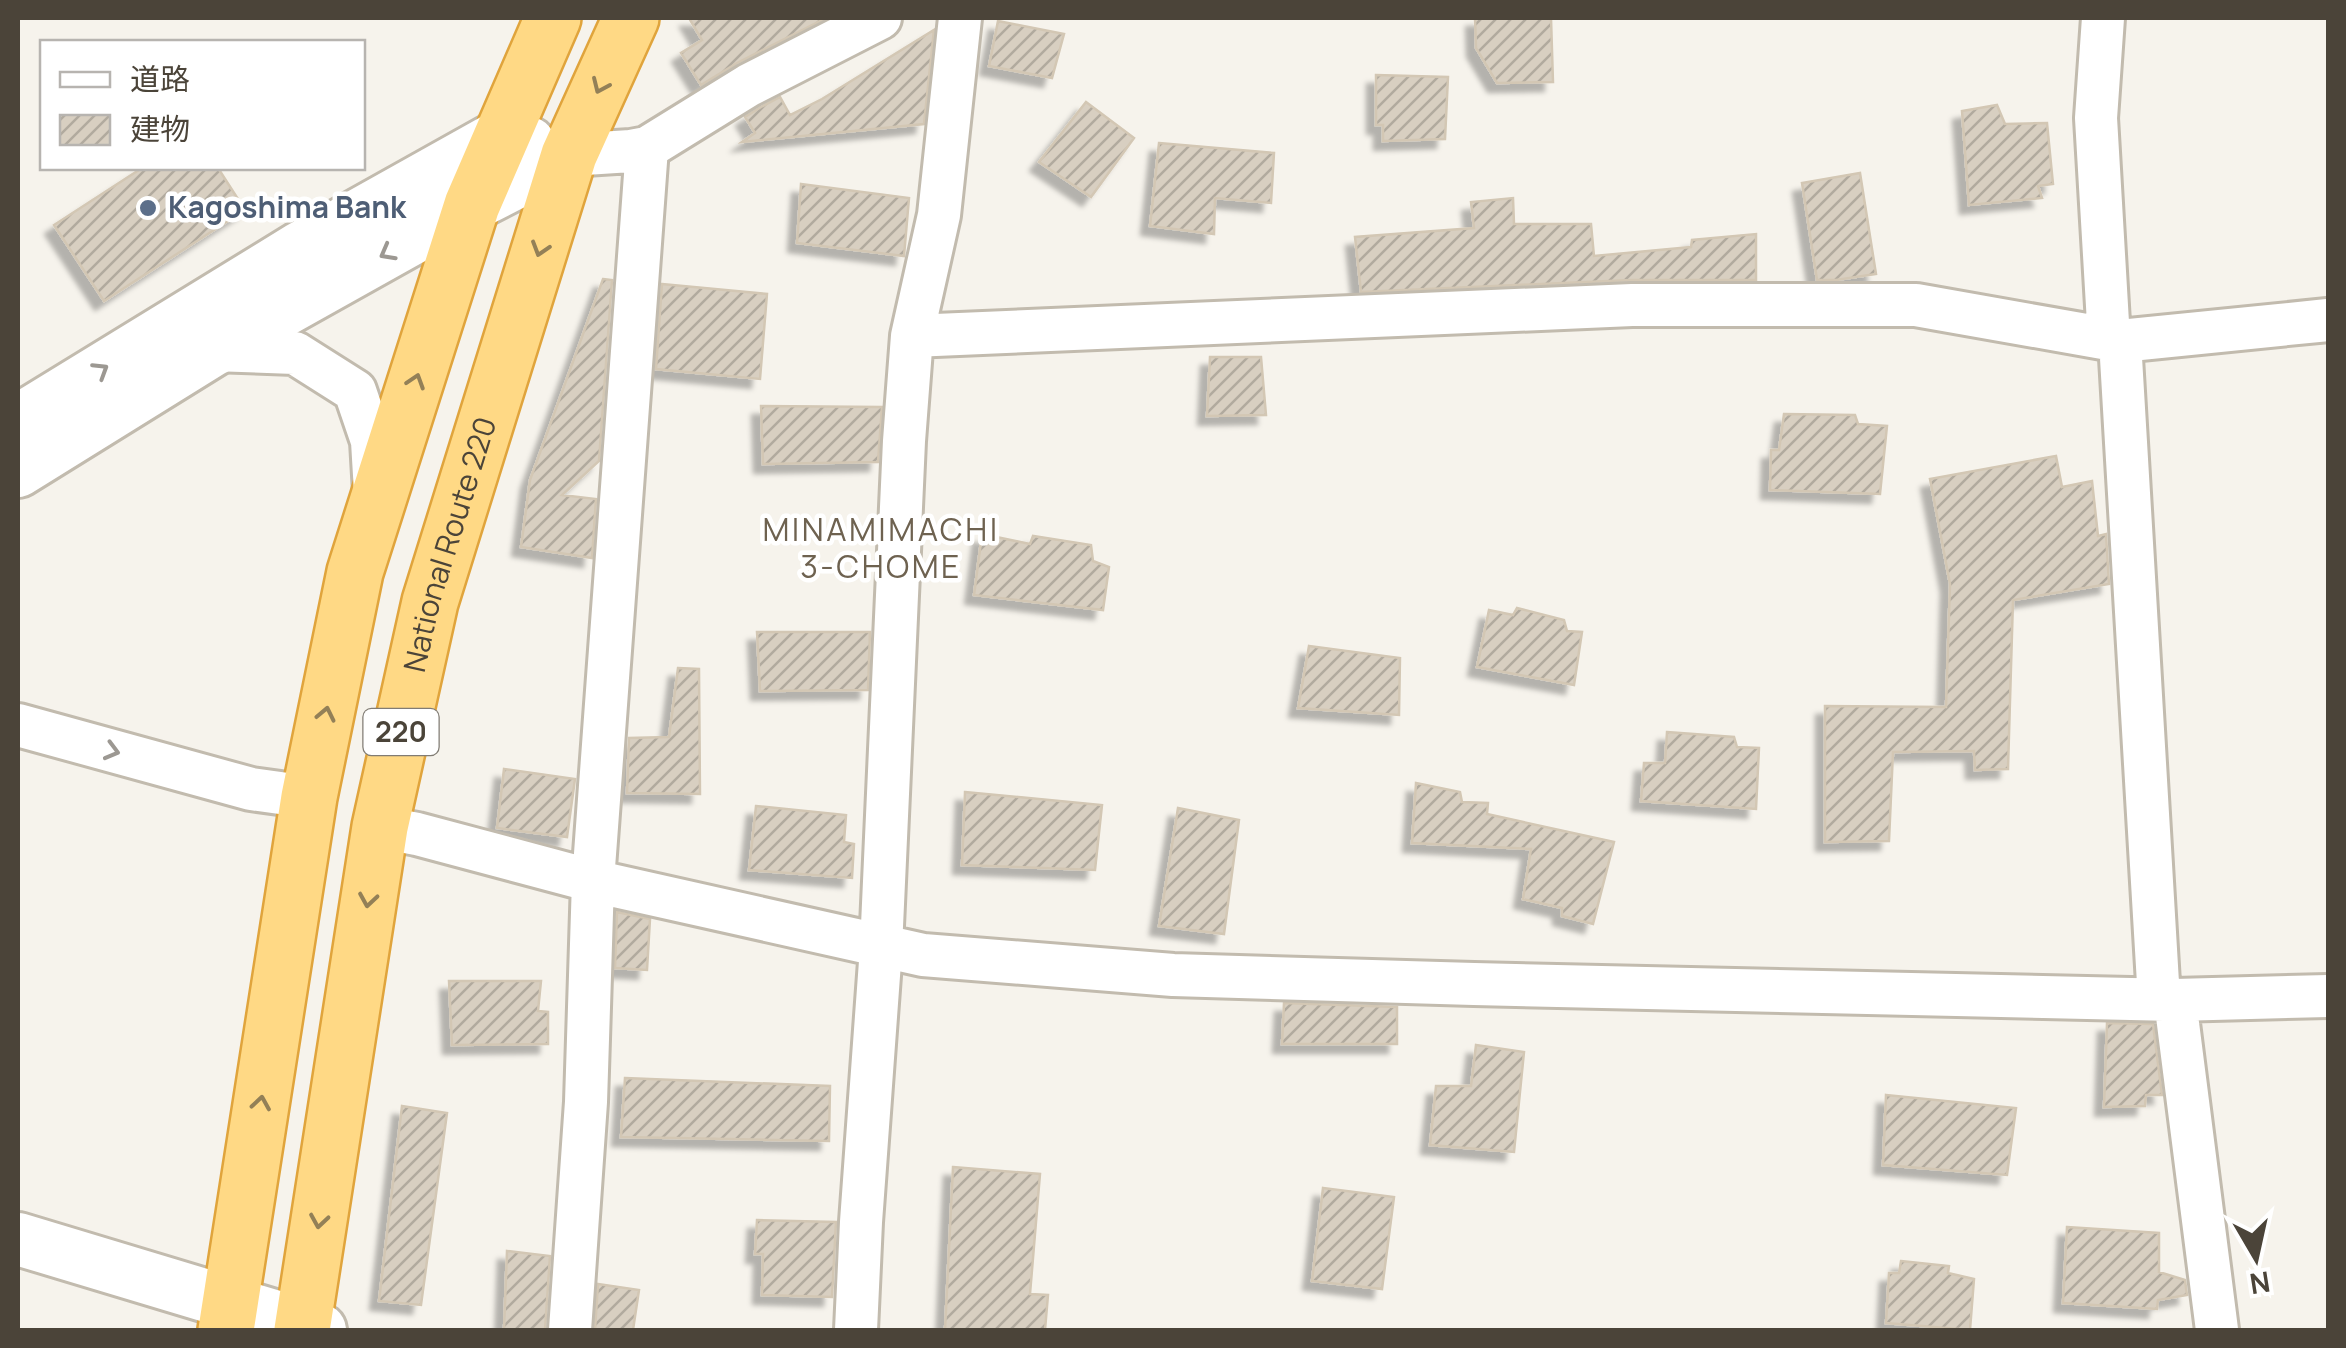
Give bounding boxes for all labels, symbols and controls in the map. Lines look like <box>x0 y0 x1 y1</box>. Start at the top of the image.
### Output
legend <box>40 40 365 170</box>
text: 道路 <box>130 58 190 99</box>
one-way arrow <box>592 76 612 94</box>
text: 建物 <box>130 108 190 149</box>
place label: Kagoshima Bank <box>168 186 407 227</box>
marker: Kagoshima Bank <box>137 197 159 219</box>
one-way arrow <box>531 239 552 256</box>
one-way arrow <box>380 240 398 260</box>
one-way arrow <box>90 363 108 382</box>
one-way arrow <box>405 373 425 390</box>
street label: National Route 220 <box>393 412 505 676</box>
district label: MINAMIMACHI 3-CHOME <box>762 507 1000 588</box>
one-way arrow <box>314 706 335 723</box>
road number: 220 <box>364 709 438 755</box>
one-way arrow <box>102 739 120 760</box>
one-way arrow <box>359 892 380 909</box>
one-way arrow <box>250 1095 271 1112</box>
north arrow <box>2206 1208 2306 1308</box>
one-way arrow <box>309 1213 330 1230</box>
text: N <box>2247 1263 2273 1304</box>

